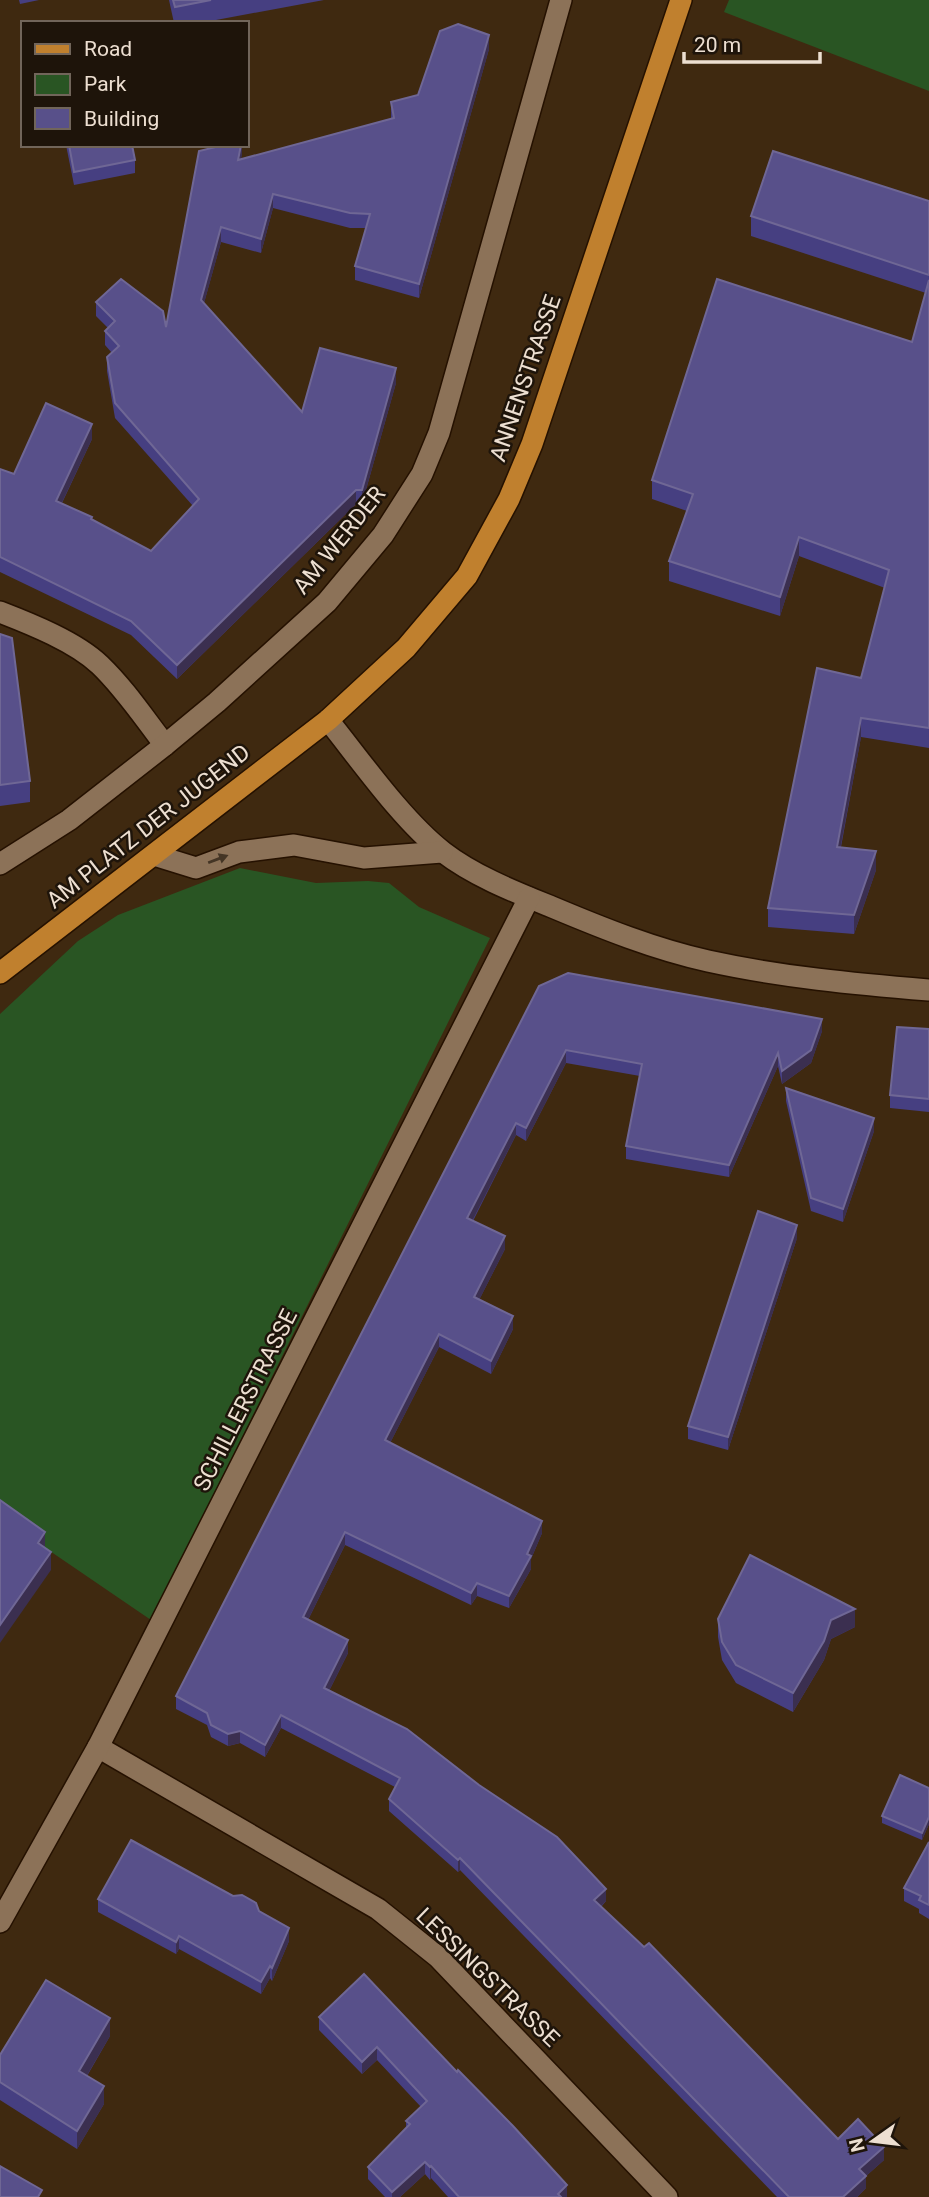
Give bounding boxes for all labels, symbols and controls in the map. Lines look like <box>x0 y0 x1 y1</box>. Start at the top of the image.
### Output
legend <box>21 21 248 147</box>
scale bar <box>684 21 820 65</box>
text: 20 m <box>694 33 741 57</box>
text: Road <box>84 37 132 61</box>
text: Park <box>84 72 127 96</box>
text: Building <box>84 107 159 131</box>
street label: ANNENSTRASSE <box>484 291 567 465</box>
street label: AM WERDER <box>288 481 391 600</box>
street label: AM PLATZ DER JUGEND <box>41 739 255 914</box>
one-way arrow <box>208 854 229 865</box>
street label: SCHILLERSTRASSE <box>188 1305 303 1496</box>
street label: LESSINGSTRASSE <box>411 1902 565 2052</box>
north arrow <box>838 2106 908 2176</box>
text: N <box>844 2136 870 2154</box>

